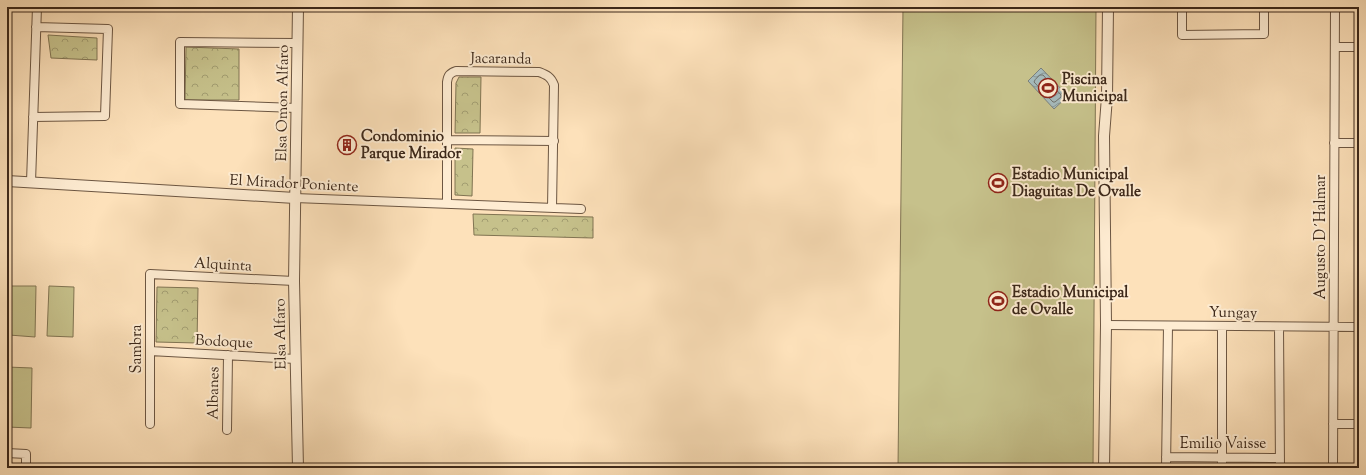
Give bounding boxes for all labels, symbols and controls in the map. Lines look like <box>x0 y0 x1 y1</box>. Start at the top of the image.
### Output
street label: Elsa Omon Alfaro <box>272 45 295 162</box>
street label: Jacaranda <box>469 48 532 71</box>
place label: Piscina Municipal <box>1062 70 1128 108</box>
sports icon: Piscina Municipal <box>1037 77 1059 99</box>
place label: Condominio Parque Mirador <box>361 127 461 165</box>
building icon: Condominio Parque Mirador <box>336 134 358 156</box>
place label: Estadio Municipal Diaguitas De Ovalle <box>1012 165 1141 203</box>
street label: El Mirador Poniente <box>229 171 359 198</box>
sports icon: Estadio Municipal Diaguitas De Ovalle <box>987 172 1009 194</box>
street label: Augusto D´Halmar <box>1311 174 1332 299</box>
street label: Alquinta <box>193 253 253 278</box>
place label: Estadio Municipal de Ovalle <box>1012 283 1129 321</box>
sports icon: Estadio Municipal de Ovalle <box>987 290 1009 312</box>
street label: Elsa Alfaro <box>270 298 293 370</box>
street label: Yungay <box>1209 303 1258 324</box>
street label: Sambra <box>127 324 148 373</box>
street label: Bodoque <box>194 330 253 355</box>
street label: Albanes <box>204 366 225 420</box>
street label: Emilio Vaisse <box>1180 434 1266 455</box>

